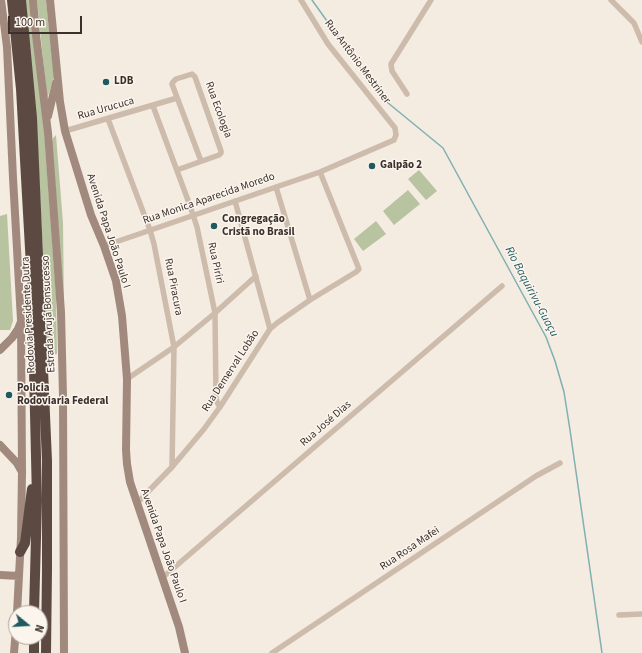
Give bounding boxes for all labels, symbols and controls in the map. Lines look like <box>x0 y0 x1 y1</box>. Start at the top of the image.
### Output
scale bar <box>10 8 84 34</box>
text: 100 m <box>15 14 45 31</box>
street label: Rua Antônio Mestriner <box>321 17 393 107</box>
place label: LDB <box>114 75 133 89</box>
marker: LDB <box>101 77 111 87</box>
street label: Rua Ecologia <box>202 80 234 140</box>
street label: Rua Urucuca <box>76 95 136 123</box>
place label: Galpão 2 <box>380 159 422 173</box>
marker: Galpão 2 <box>367 161 377 171</box>
street label: Rua Monica Aparecida Moredo <box>141 170 277 228</box>
street label: Avenida Papa João Paulo I <box>83 172 133 290</box>
place label: Congregação Cristã no Brasil <box>222 213 295 239</box>
marker: Congregação Cristã no Brasil <box>209 221 219 231</box>
street label: Rua Piriri <box>204 241 226 285</box>
water label: Rio Baquirivu-Guaçu <box>501 244 561 340</box>
street label: Estrada Arujá Bonsucesso <box>39 255 59 373</box>
street label: Rodovia Presidente Dutra <box>19 256 39 374</box>
street label: Rua Piracura <box>161 257 185 317</box>
street label: Rua Demerval Lobão <box>200 328 262 414</box>
place label: Policia Rodoviaria Federal <box>17 382 108 408</box>
marker: Policia Rodoviaria Federal <box>4 390 14 400</box>
street label: Rua José Dias <box>298 398 354 450</box>
street label: Avenida Papa João Paulo I <box>137 487 189 605</box>
street label: Rua Rosa Mafei <box>378 524 442 574</box>
north arrow <box>8 605 48 645</box>
text: N <box>31 623 47 634</box>

